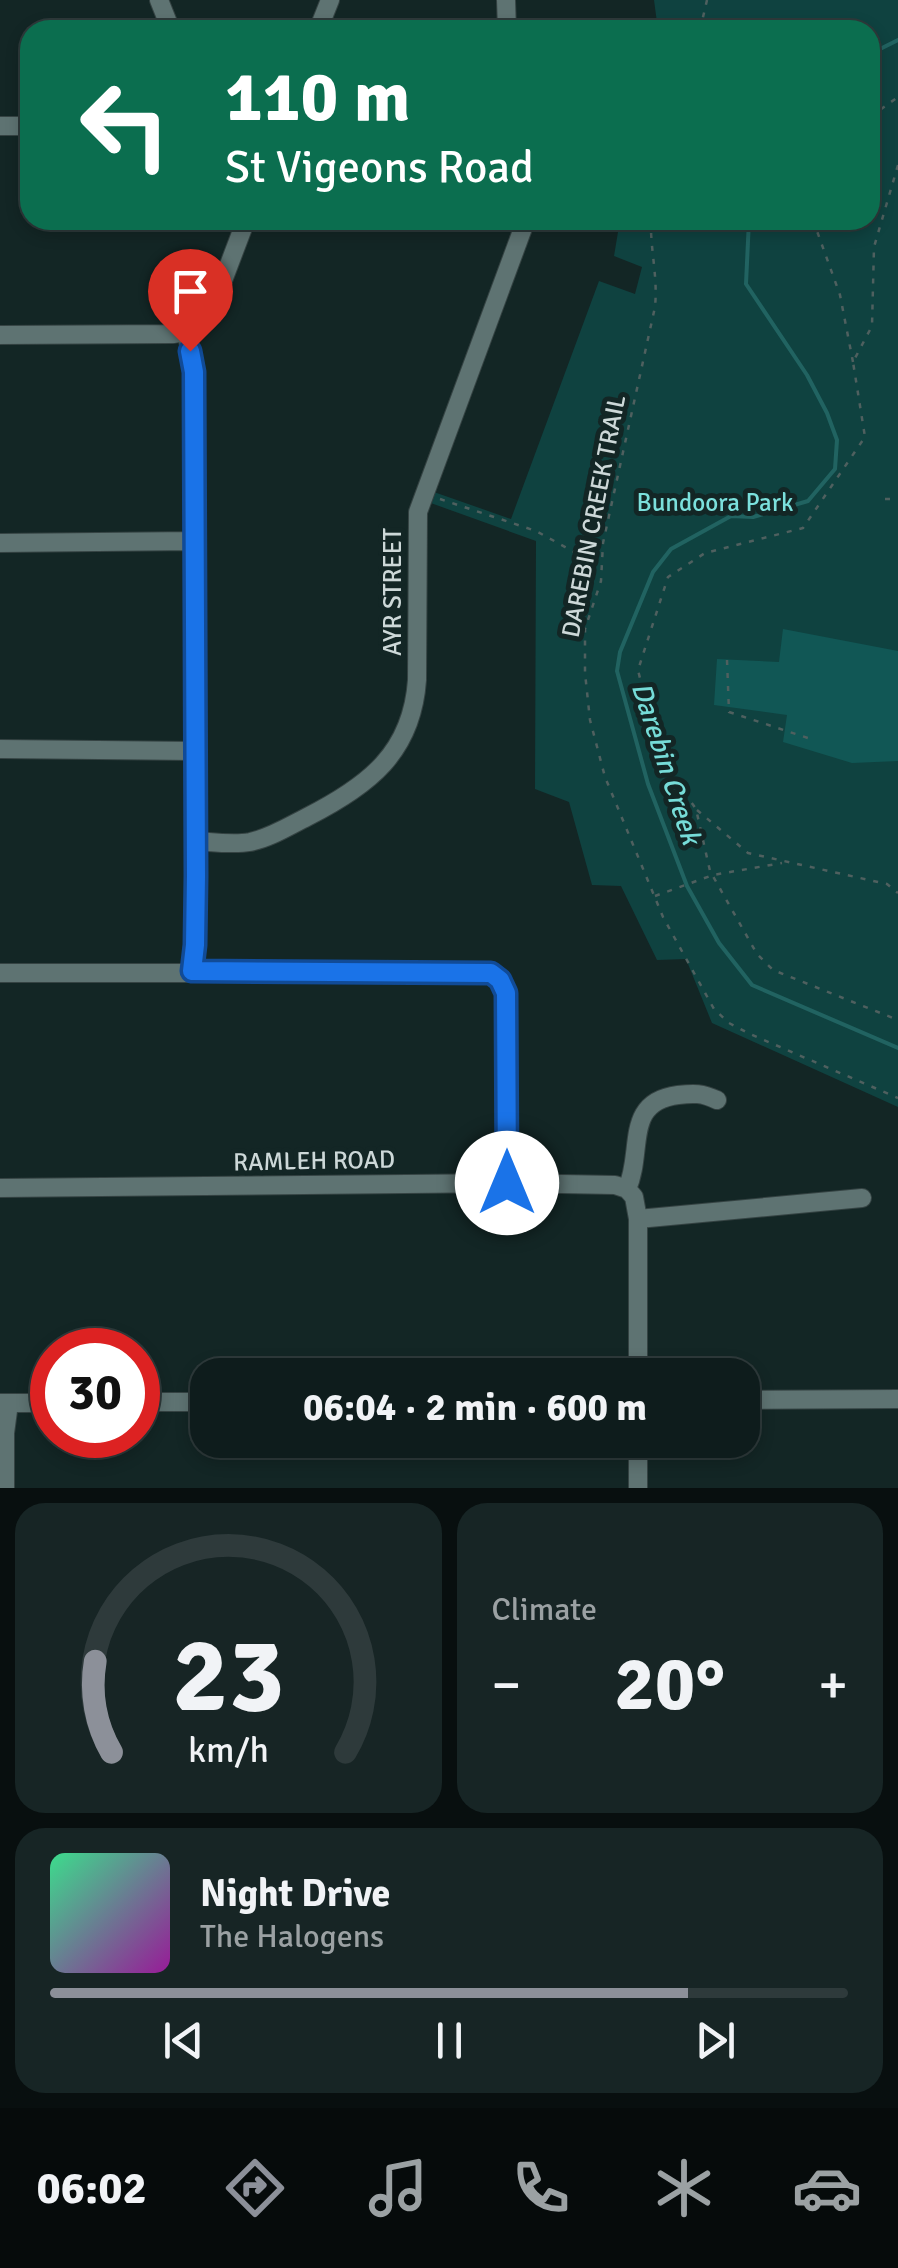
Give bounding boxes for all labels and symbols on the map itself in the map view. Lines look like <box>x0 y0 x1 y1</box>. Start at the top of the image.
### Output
pin <box>148 249 233 352</box>
street label: DAREBIN CREEK TRAIL <box>555 392 632 640</box>
park label: Bundoora Park <box>637 487 794 518</box>
street label: AYR STREET <box>377 527 408 656</box>
water label: Darebin Creek <box>624 678 709 851</box>
position arrow <box>455 1131 559 1235</box>
street label: RAMLEH ROAD <box>233 1144 395 1177</box>
speed limit sign: 30 <box>30 1328 160 1458</box>

